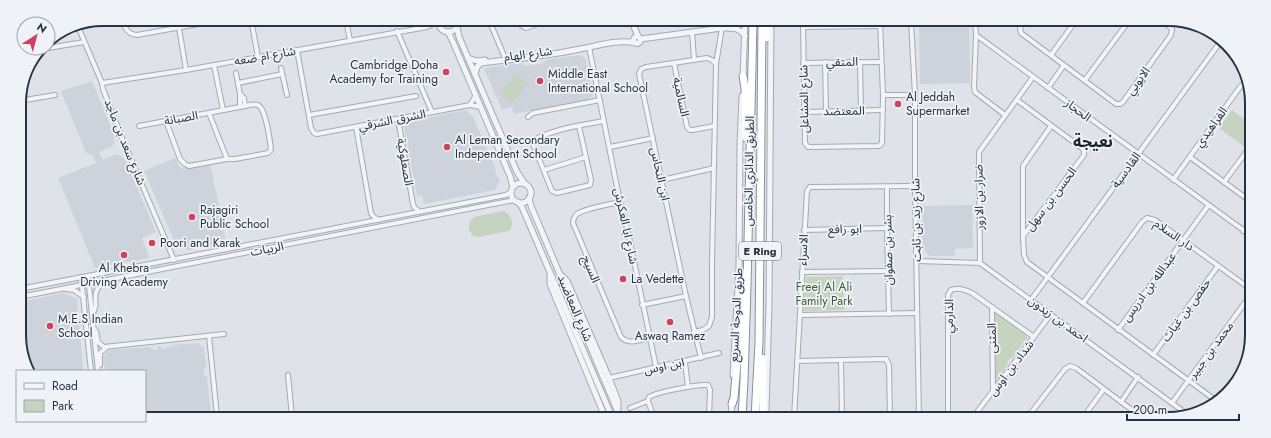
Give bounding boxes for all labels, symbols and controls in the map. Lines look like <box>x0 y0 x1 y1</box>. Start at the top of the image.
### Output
north arrow <box>16 16 56 56</box>
text: N <box>34 19 50 37</box>
street label: شارع ام ضعه <box>233 42 297 70</box>
street label: شارع الهام <box>503 42 553 66</box>
street label: المتقي <box>826 53 858 72</box>
place label: Cambridge Doha Academy for Training <box>329 56 438 88</box>
street label: الايوبي <box>1122 63 1155 99</box>
place label: Middle East International School <box>548 65 648 97</box>
street label: شارع المشاعل <box>794 65 814 133</box>
marker: Cambridge Doha Academy for Training <box>441 67 451 77</box>
marker: Middle East International School <box>535 76 545 86</box>
street label: السالمية <box>668 76 694 119</box>
place label: Al Jeddah Supermarket <box>906 88 970 120</box>
street label: الحجاز <box>1060 93 1095 126</box>
street label: شارع سعد بن ماجد <box>100 96 150 188</box>
marker: Al Jeddah Supermarket <box>893 99 903 109</box>
street label: المعتضد <box>823 102 865 120</box>
street label: الفراهيدي <box>1190 103 1233 151</box>
street label: الشرق الشرقي <box>357 105 427 136</box>
street label: الصبانة <box>163 106 199 130</box>
street label: الطريق الدائري الخامس <box>739 116 760 226</box>
district label: نعيجة <box>1073 130 1113 153</box>
place label: Al Leman Secondary Independent School <box>455 131 560 163</box>
street label: الصعلوكية <box>392 137 418 187</box>
marker: Al Leman Secondary Independent School <box>442 142 452 152</box>
street label: ابن النحاس <box>646 146 674 203</box>
street label: القادسية <box>1107 148 1145 192</box>
street label: الحسن بن سهل <box>1021 163 1081 235</box>
street label: ضرار بن الازور <box>969 164 989 231</box>
street label: شارع زيد بن ثابت <box>906 178 926 262</box>
street label: شارع ابا العكرش <box>609 186 643 266</box>
place label: Rajagiri Public School <box>200 201 269 233</box>
marker: Rajagiri Public School <box>187 212 197 222</box>
street label: بشر بن صفوان <box>878 214 898 286</box>
street label: دار السلام <box>1150 215 1198 256</box>
street label: ابو رافع <box>828 220 862 238</box>
place label: Poori and Karak <box>160 234 241 252</box>
street label: الاسراء <box>793 234 813 266</box>
street label: الربيات <box>249 237 285 261</box>
marker: Poori and Karak <box>147 238 157 248</box>
road number: E Ring <box>739 242 781 260</box>
street label: عبدالله بن ادريس <box>1117 248 1181 326</box>
marker: Al Khebra Driving Academy <box>119 250 129 260</box>
street label: السيج <box>577 252 605 286</box>
place label: Al Khebra Driving Academy <box>80 259 168 291</box>
street label: طريق الدوحة السريع <box>725 268 747 362</box>
place label: La Vedette <box>631 270 684 288</box>
street label: شارع المعاضيد <box>553 272 597 344</box>
marker: La Vedette <box>618 274 628 284</box>
street label: حفص بن غياث <box>1157 275 1215 345</box>
park label: Freej Al Ali Family Park <box>796 278 853 310</box>
street label: احمد بن زيدون <box>1024 291 1092 347</box>
street label: الدارمي <box>940 299 959 333</box>
place label: M.E.S Indian School <box>58 310 123 342</box>
marker: Aswaq Ramez <box>665 317 675 327</box>
street label: محمد بن جبير <box>1183 318 1238 383</box>
marker: M.E.S Indian School <box>45 321 55 331</box>
street label: المثنى <box>983 323 1001 353</box>
place label: Aswaq Ramez <box>635 327 706 345</box>
street label: شداد بن اوس <box>984 336 1038 400</box>
street label: ابن اوس <box>642 353 686 379</box>
legend <box>16 370 146 422</box>
text: Road <box>52 377 78 395</box>
scale bar <box>1127 396 1239 422</box>
text: Park <box>52 397 74 415</box>
text: 200 m <box>1133 401 1167 419</box>

